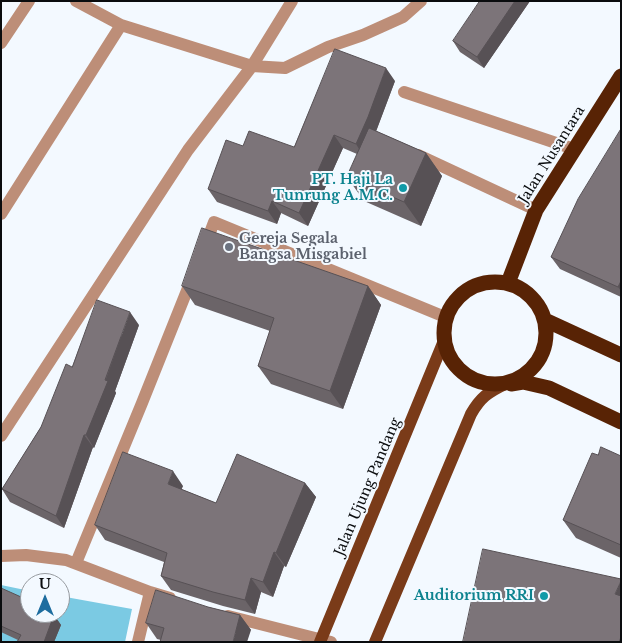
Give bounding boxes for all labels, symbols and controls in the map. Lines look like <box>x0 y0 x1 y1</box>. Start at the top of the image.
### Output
street label: Jalan Nusantara <box>515 103 589 207</box>
place label: PT. Haji La Tunrung A.M.C. <box>273 172 393 204</box>
marker: PT. Haji La Tunrung A.M.C. <box>397 182 409 194</box>
place label: Gereja Segala Bangsa Misgabiel <box>239 231 367 264</box>
marker: Gereja Segala Bangsa Misgabiel <box>223 241 235 253</box>
street label: Jalan Ujung Pandang <box>331 415 405 559</box>
north arrow <box>20 573 70 623</box>
text: U <box>39 575 51 593</box>
place label: Auditorium RRI <box>414 588 534 604</box>
marker: Auditorium RRI <box>538 590 550 602</box>

